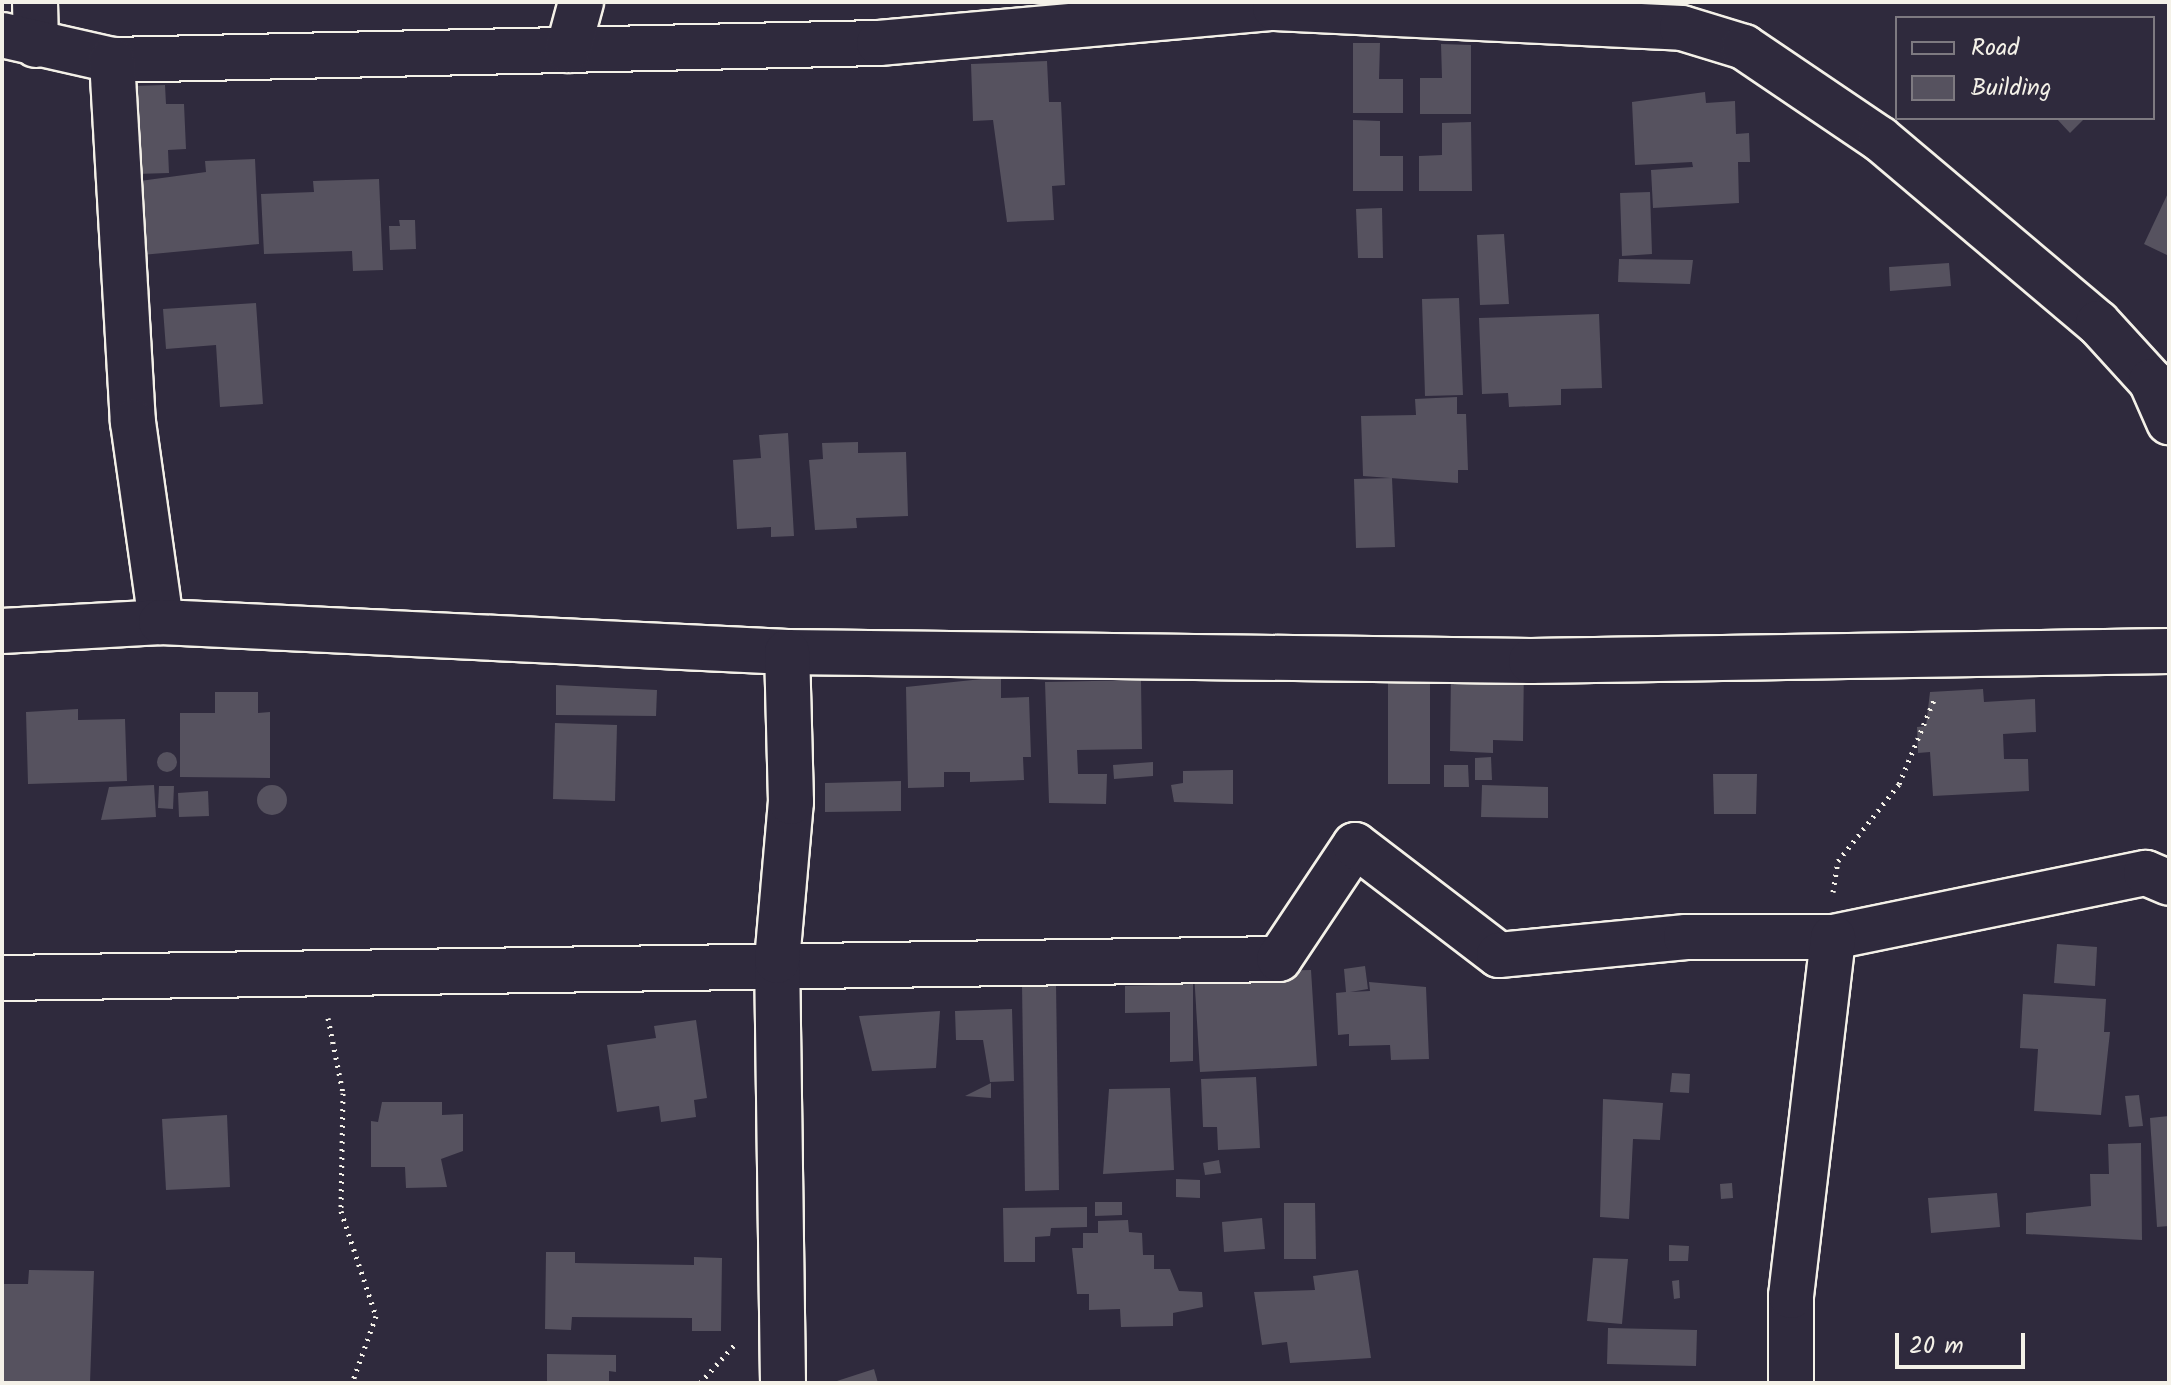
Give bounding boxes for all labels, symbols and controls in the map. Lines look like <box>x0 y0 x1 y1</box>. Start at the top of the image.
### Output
legend <box>1895 16 2155 120</box>
text: Road <box>1971 29 2019 68</box>
text: Building <box>1971 69 2051 108</box>
scale bar <box>1899 1317 2029 1367</box>
text: 20 m <box>1909 1327 1964 1366</box>

